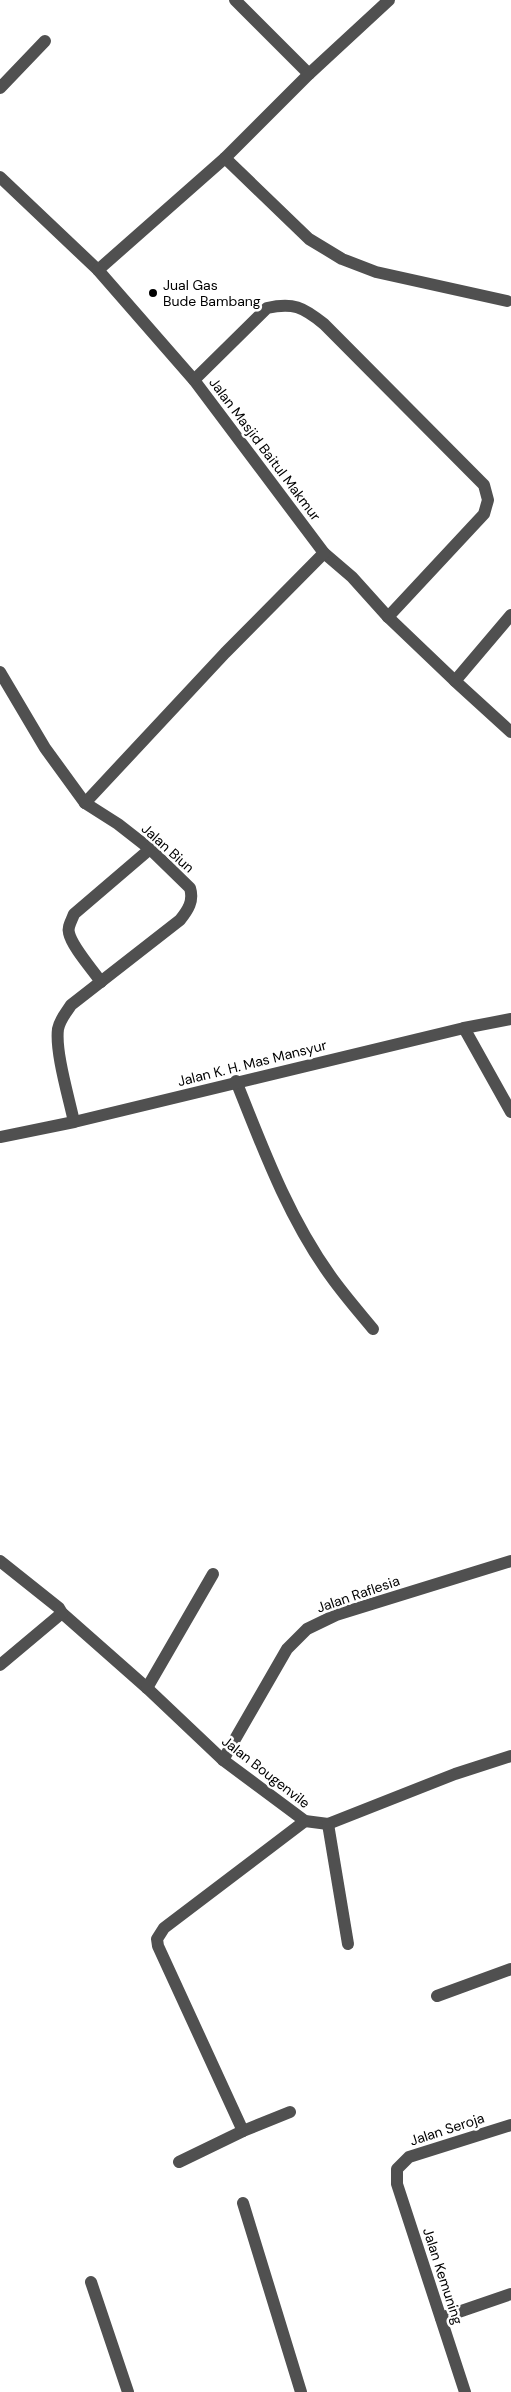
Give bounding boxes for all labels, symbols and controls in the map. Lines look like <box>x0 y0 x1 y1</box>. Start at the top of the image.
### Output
place label: Jual Gas Bude Bambang <box>163 276 261 310</box>
marker: Jual Gas Bude Bambang <box>147 287 159 299</box>
street label: Jalan Masjid Baitul Makmur <box>205 374 325 524</box>
street label: Jalan Biun <box>138 820 198 876</box>
street label: Jalan K. H. Mas Mansyur <box>176 1036 328 1090</box>
street label: Jalan Raflesia <box>314 1571 402 1617</box>
street label: Jalan Bougenvile <box>218 1732 314 1812</box>
street label: Jalan Seroja <box>407 2108 487 2150</box>
street label: Jalan Kemuning <box>419 2225 467 2327</box>

